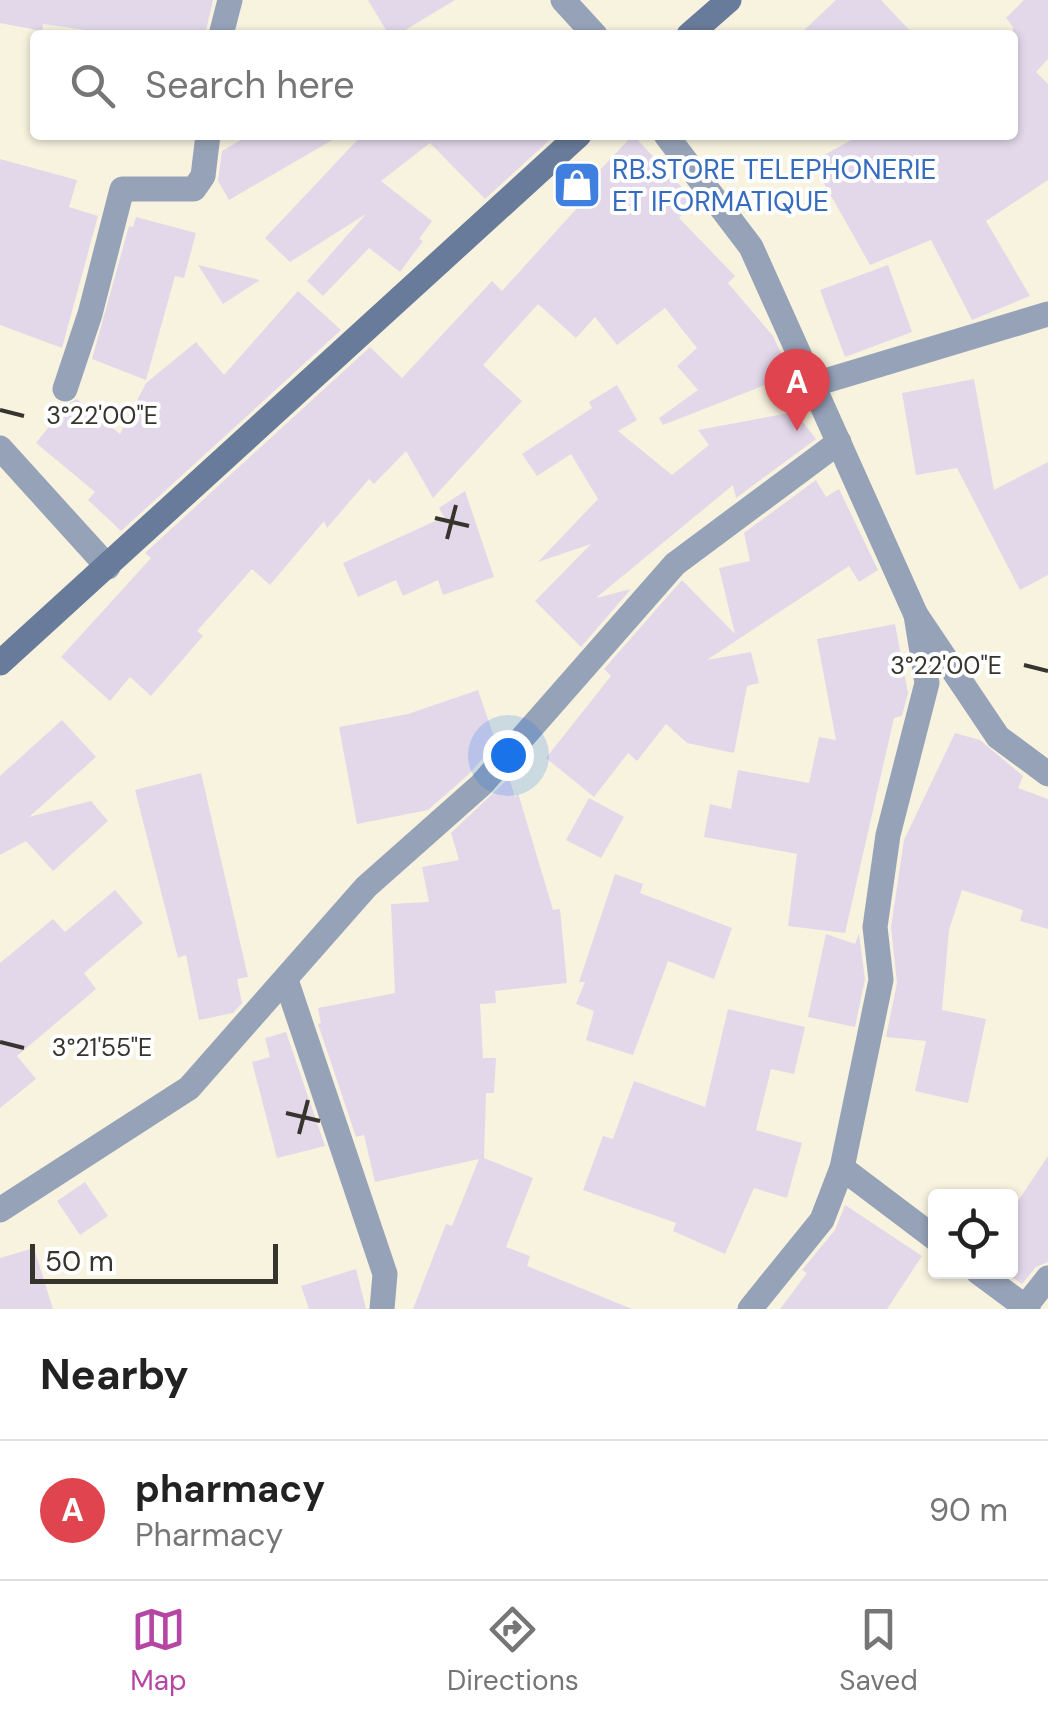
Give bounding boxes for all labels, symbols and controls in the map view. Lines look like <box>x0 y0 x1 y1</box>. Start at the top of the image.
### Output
search box <box>30 30 1018 140</box>
icon: search <box>65 58 120 113</box>
text: Search here <box>145 60 355 110</box>
place label: RB.STORE TELEPHONERIE ET IFORMATIQUE <box>612 151 936 220</box>
shop icon: RB.STORE TELEPHONERIE ET IFORMATIQUE <box>551 159 603 211</box>
pin: A <box>764 348 830 431</box>
text: 3°22'00"E <box>46 399 158 432</box>
text: 3°22'00"E <box>890 649 1002 682</box>
your location <box>483 730 534 781</box>
text: 3°21'55"E <box>52 1031 152 1064</box>
map controls <box>928 1189 1018 1279</box>
button: locate <box>928 1189 1018 1279</box>
scale bar <box>30 1239 278 1284</box>
text: 50 m <box>45 1243 114 1280</box>
text: Nearby <box>40 1347 189 1402</box>
text: pharmacy <box>135 1464 325 1514</box>
text: A <box>61 1489 84 1531</box>
text: 90 m <box>929 1489 1008 1531</box>
text: Pharmacy <box>135 1514 283 1556</box>
tab: Map <box>130 1602 187 1699</box>
tab: Directions <box>447 1602 579 1699</box>
tab: Saved <box>839 1602 918 1699</box>

